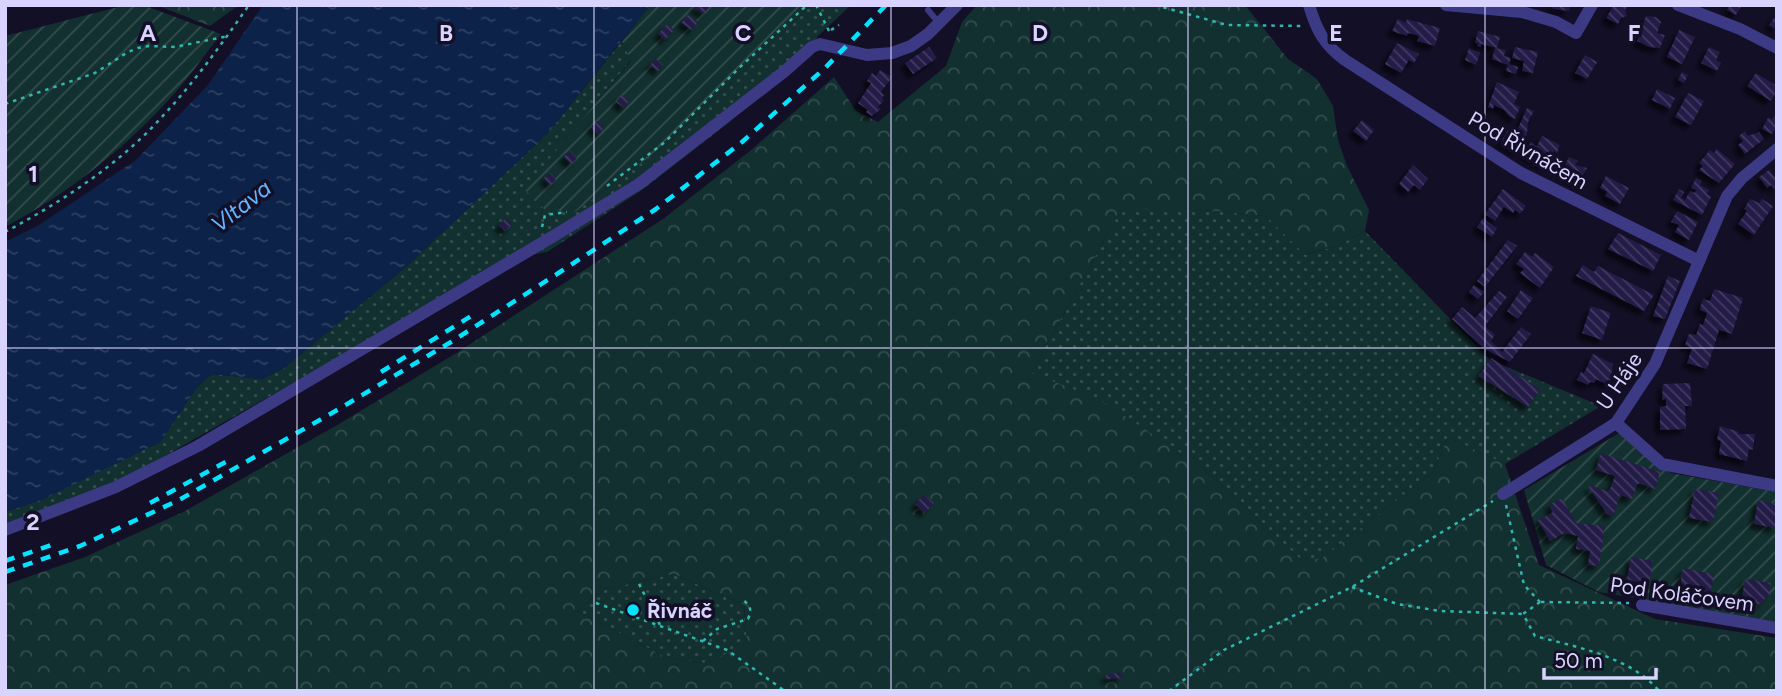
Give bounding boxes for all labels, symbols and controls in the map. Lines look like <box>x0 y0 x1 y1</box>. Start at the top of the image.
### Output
text: A <box>140 19 157 47</box>
text: B <box>439 19 453 47</box>
text: C <box>735 19 752 47</box>
text: D <box>1032 19 1048 47</box>
text: E <box>1329 19 1343 47</box>
text: F <box>1628 19 1641 47</box>
street label: Pod Řivnáčem <box>1464 106 1592 194</box>
text: 1 <box>28 160 38 188</box>
water label: Vltava <box>205 174 277 238</box>
street label: U Háje <box>1591 348 1647 414</box>
text: 2 <box>26 508 40 536</box>
street label: Pod Koláčovem <box>1608 572 1756 616</box>
place label: Řivnáč <box>647 598 713 623</box>
marker: Řivnáč <box>625 602 641 618</box>
scale bar <box>1544 636 1656 680</box>
text: 50 m <box>1554 648 1603 673</box>

